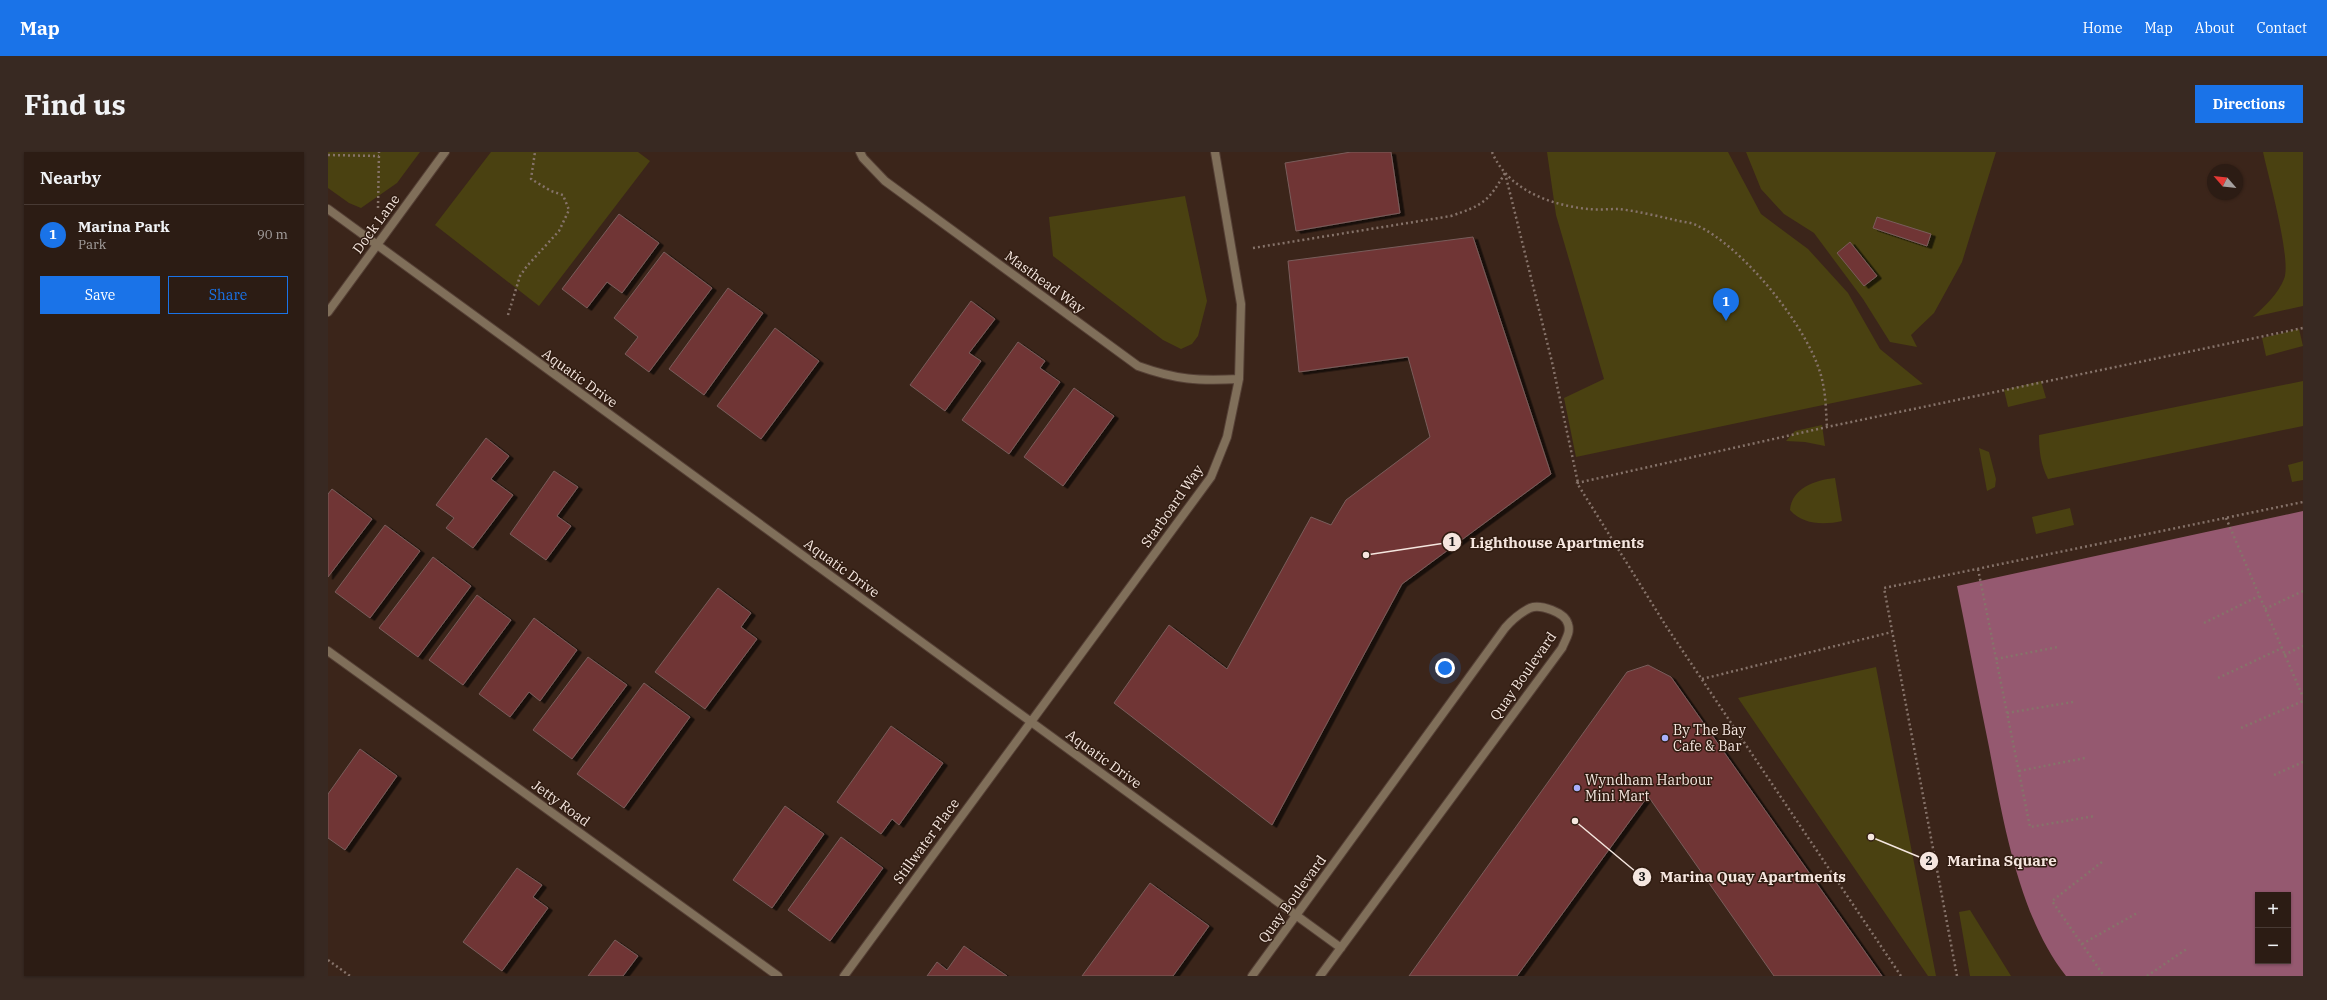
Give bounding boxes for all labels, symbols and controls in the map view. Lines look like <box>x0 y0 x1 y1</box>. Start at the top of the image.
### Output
text: Map <box>20 16 60 40</box>
text: Home <box>2083 19 2122 37</box>
text: Map <box>2144 19 2173 37</box>
text: About <box>2195 19 2234 37</box>
text: Contact <box>2256 19 2307 37</box>
button: Directions <box>2195 85 2303 123</box>
text: Find us <box>24 86 126 123</box>
north arrow <box>2207 164 2243 200</box>
text: Nearby <box>40 167 101 189</box>
street label: Dock Lane <box>348 191 404 257</box>
text: Marina Park <box>78 217 170 236</box>
text: 1 <box>49 226 57 243</box>
text: 90 m <box>257 226 288 243</box>
text: Park <box>78 236 106 253</box>
street label: Masthead Way <box>1001 247 1089 318</box>
button: Save <box>40 276 160 314</box>
button: Share <box>168 276 288 314</box>
pin: 1 <box>1713 288 1739 321</box>
street label: Aquatic Drive <box>539 344 621 412</box>
street label: Starboard Way <box>1137 461 1207 551</box>
callout: Lighthouse Apartments <box>1442 529 1652 556</box>
text: Lighthouse Apartments <box>1470 533 1644 552</box>
street label: Aquatic Drive <box>801 534 883 602</box>
text: 1 <box>1448 534 1456 549</box>
street label: Quay Boulevard <box>1486 628 1561 724</box>
your location <box>1435 658 1455 678</box>
place label: By The Bay Cafe & Bar <box>1673 721 1747 755</box>
street label: Aquatic Drive <box>1063 725 1145 793</box>
marker: By The Bay Cafe & Bar <box>1660 733 1670 743</box>
place label: Wyndham Harbour Mini Mart <box>1585 771 1713 805</box>
street label: Jetty Road <box>528 776 594 830</box>
marker: Wyndham Harbour Mini Mart <box>1572 783 1582 793</box>
street label: Stillwater Place <box>889 795 963 887</box>
callout: Marina Square <box>1919 847 2065 874</box>
street label: Quay Boulevard <box>1254 851 1330 946</box>
text: Marina Square <box>1947 851 2057 870</box>
text: 2 <box>1925 853 1933 868</box>
callout: Marina Quay Apartments <box>1632 863 1854 890</box>
text: Marina Quay Apartments <box>1660 867 1846 886</box>
text: 3 <box>1638 869 1646 884</box>
map controls <box>2255 892 2291 964</box>
button: + <box>2255 892 2291 928</box>
button: − <box>2255 928 2291 964</box>

